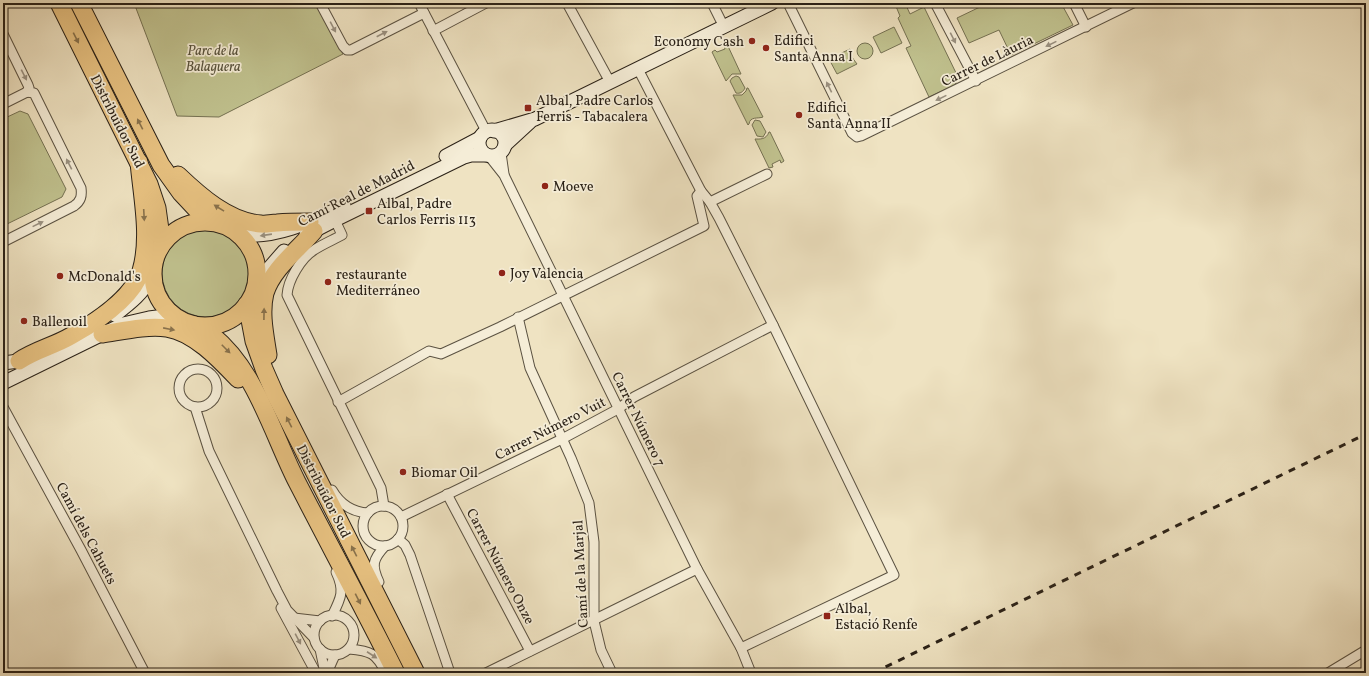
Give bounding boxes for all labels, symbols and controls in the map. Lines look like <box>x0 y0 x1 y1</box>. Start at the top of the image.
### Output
one-way arrow <box>329 21 336 33</box>
one-way arrow <box>376 31 388 38</box>
street label: Carrer de Làuria <box>938 31 1037 92</box>
one-way arrow <box>73 32 79 44</box>
place label: Edifici Santa Anna I <box>774 32 853 67</box>
one-way arrow <box>950 32 956 43</box>
place label: Economy Cash <box>654 33 744 52</box>
marker: Economy Cash <box>747 36 757 46</box>
one-way arrow <box>1045 41 1057 47</box>
park label: Parc de la Balaguera <box>185 42 241 77</box>
marker: Edifici Santa Anna I <box>761 43 771 53</box>
one-way arrow <box>21 70 27 81</box>
street label: Distribuïdor Sud <box>85 72 148 172</box>
one-way arrow <box>826 81 832 92</box>
place label: Albal, Padre Carlos Ferris - Tabacalera <box>536 92 653 127</box>
one-way arrow <box>935 95 946 101</box>
place label: Edifici Santa Anna II <box>807 99 891 134</box>
marker: Albal, Padre Carlos Ferris - Tabacalera <box>523 103 533 113</box>
marker: Edifici Santa Anna II <box>794 110 804 120</box>
one-way arrow <box>137 118 143 130</box>
street label: Camí Real de Madrid <box>295 157 418 232</box>
one-way arrow <box>66 158 72 169</box>
place label: Moeve <box>553 178 594 197</box>
marker: Moeve <box>540 181 550 191</box>
place label: Albal, Padre Carlos Ferris 113 <box>377 195 476 230</box>
one-way arrow <box>213 204 225 211</box>
marker: Albal, Padre Carlos Ferris 113 <box>364 206 374 216</box>
one-way arrow <box>141 209 148 221</box>
one-way arrow <box>32 221 44 227</box>
one-way arrow <box>260 232 272 238</box>
place label: Joy Valencia <box>510 265 583 284</box>
place label: restaurante Mediterráneo <box>336 266 420 301</box>
place label: McDonald's <box>68 268 141 287</box>
marker: Joy Valencia <box>497 268 507 278</box>
marker: McDonald's <box>55 271 65 281</box>
marker: restaurante Mediterráneo <box>323 277 333 287</box>
one-way arrow <box>260 308 267 320</box>
place label: Ballenoil <box>32 313 87 332</box>
marker: Ballenoil <box>19 316 29 326</box>
one-way arrow <box>163 327 175 333</box>
one-way arrow <box>221 344 231 354</box>
street label: Carrer Número 7 <box>606 369 669 470</box>
street label: Carrer Número Vuit <box>492 393 609 466</box>
one-way arrow <box>286 416 292 428</box>
street label: Distribuïdor Sud <box>291 442 354 542</box>
place label: Biomar Oil <box>411 464 478 483</box>
marker: Biomar Oil <box>398 467 408 477</box>
street label: Camí dels Cahuets <box>51 479 121 588</box>
street label: Carrer Número Onze <box>461 505 538 628</box>
street label: Camí de la Marjal <box>569 520 594 628</box>
one-way arrow <box>351 545 357 556</box>
one-way arrow <box>355 593 361 605</box>
place label: Albal, Estació Renfe <box>835 600 918 635</box>
marker: Albal, Estació Renfe <box>822 611 832 621</box>
one-way arrow <box>294 634 301 645</box>
one-way arrow <box>366 651 377 659</box>

